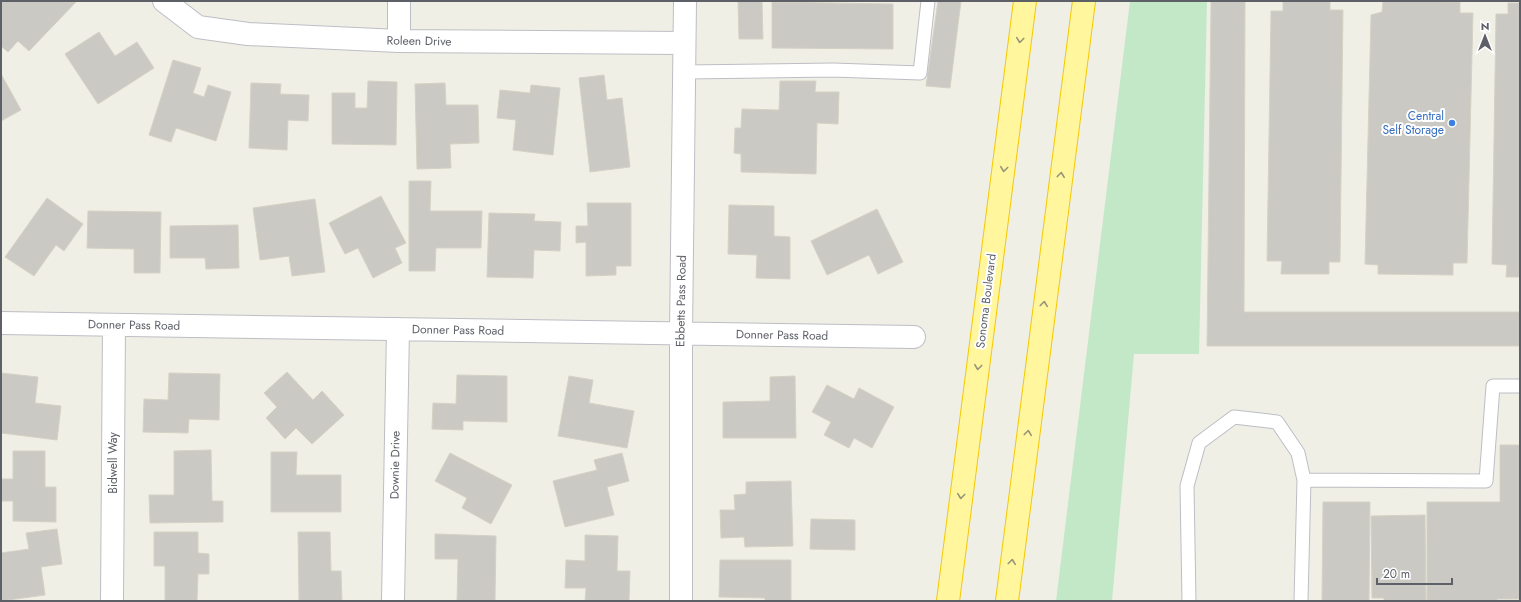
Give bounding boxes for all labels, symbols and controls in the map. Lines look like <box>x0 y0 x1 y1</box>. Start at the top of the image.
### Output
north arrow <box>1465 16 1505 56</box>
text: N <box>1481 18 1489 34</box>
street label: Roleen Drive <box>386 31 452 51</box>
one-way arrow <box>1016 37 1025 43</box>
place label: Central Self Storage <box>1383 107 1444 139</box>
marker: Central Self Storage <box>1447 118 1457 128</box>
one-way arrow <box>1000 166 1009 172</box>
one-way arrow <box>1056 172 1065 178</box>
street label: Sonoma Boulevard <box>971 253 1001 349</box>
street label: Ebbetts Pass Road <box>671 255 691 347</box>
one-way arrow <box>1039 301 1048 307</box>
street label: Donner Pass Road <box>88 315 180 335</box>
street label: Donner Pass Road <box>412 320 504 340</box>
street label: Donner Pass Road <box>736 325 828 345</box>
one-way arrow <box>974 364 983 370</box>
one-way arrow <box>1023 430 1032 436</box>
street label: Bidwell Way <box>104 431 122 494</box>
street label: Downie Drive <box>385 431 405 499</box>
one-way arrow <box>957 493 966 499</box>
one-way arrow <box>1007 559 1016 565</box>
scale bar <box>1377 560 1452 586</box>
text: 20 m <box>1383 565 1410 583</box>

